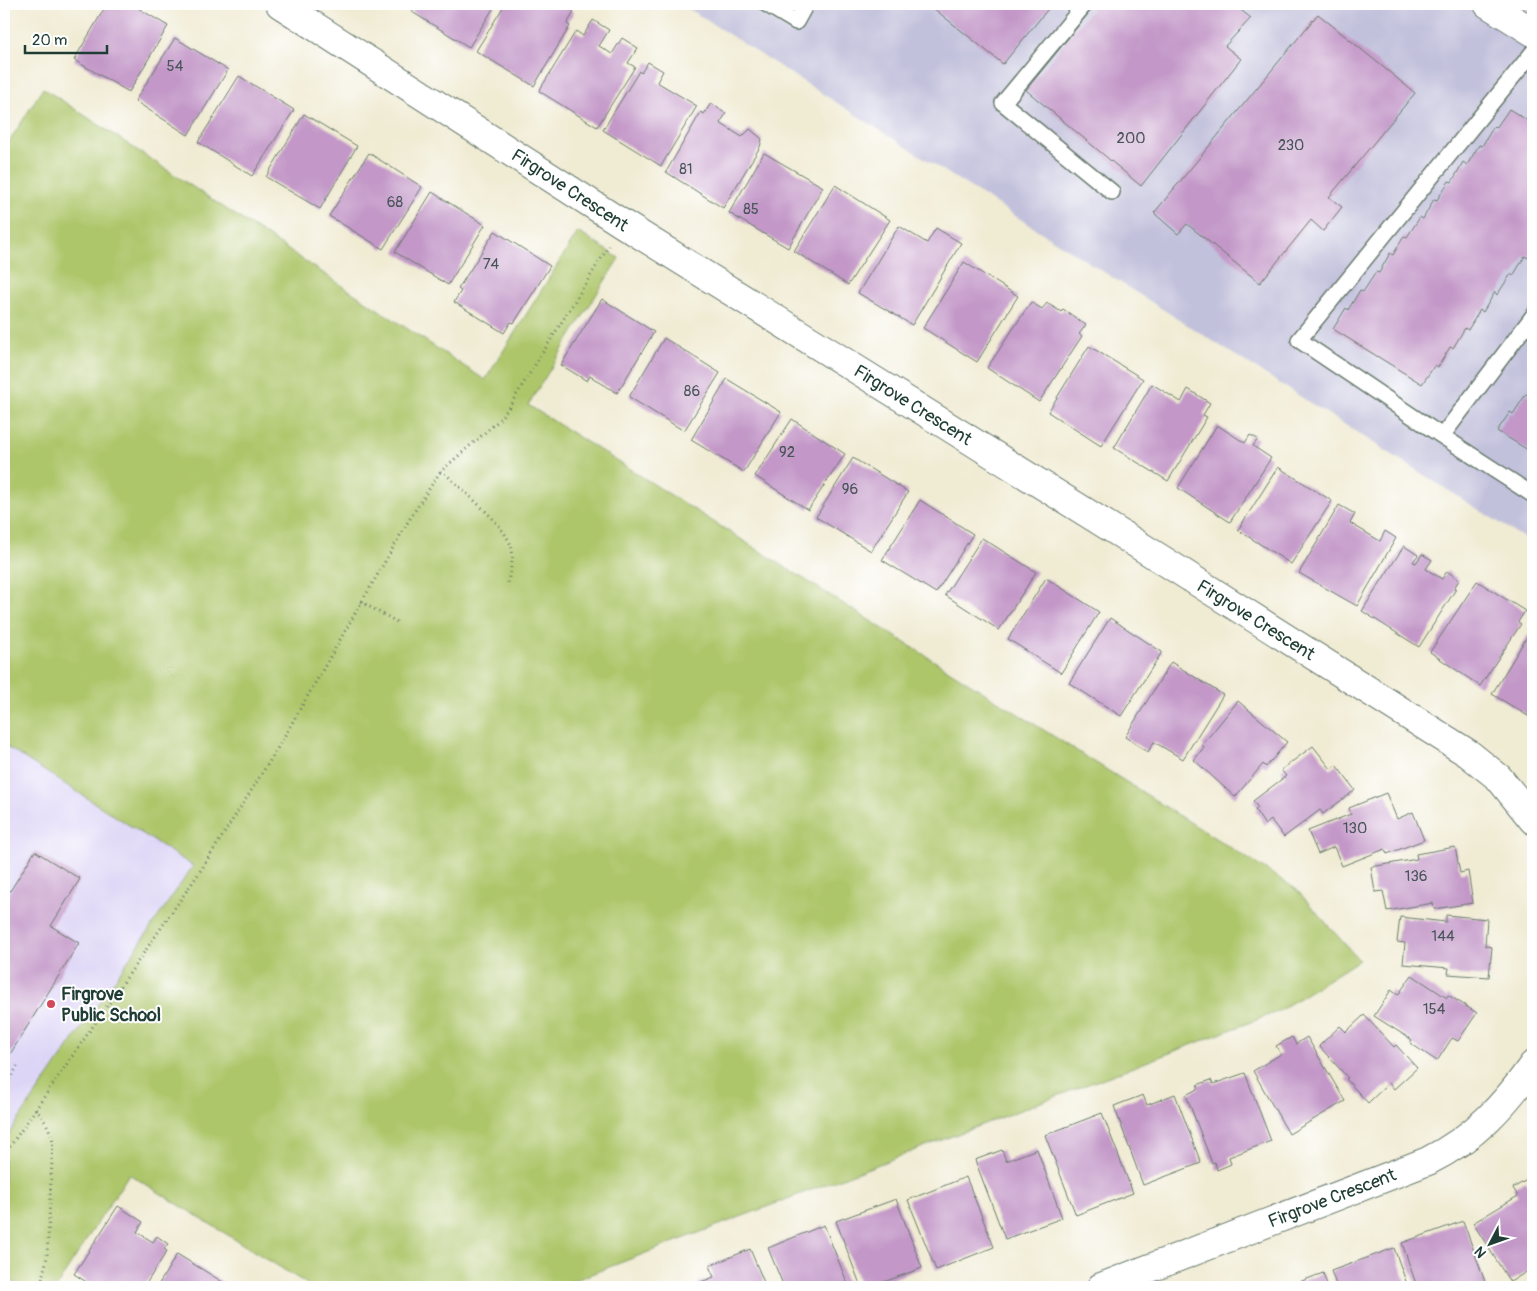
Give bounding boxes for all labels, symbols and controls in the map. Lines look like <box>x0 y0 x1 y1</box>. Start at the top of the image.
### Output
scale bar <box>25 22 108 54</box>
text: 20 m <box>32 31 67 50</box>
house number: 54 <box>167 57 184 76</box>
house number: 200 <box>1117 129 1145 148</box>
house number: 230 <box>1278 136 1304 155</box>
street label: Firgrove Crescent <box>507 144 633 237</box>
house number: 81 <box>679 160 693 179</box>
house number: 68 <box>387 193 404 212</box>
house number: 85 <box>743 200 759 219</box>
house number: 74 <box>483 255 500 274</box>
street label: Firgrove Crescent <box>849 360 977 451</box>
house number: 86 <box>684 382 700 401</box>
house number: 92 <box>779 443 795 462</box>
house number: 96 <box>842 480 858 499</box>
street label: Firgrove Crescent <box>1192 575 1320 666</box>
house number: 130 <box>1343 819 1367 838</box>
house number: 136 <box>1405 867 1427 886</box>
house number: 144 <box>1431 927 1455 946</box>
place label: Firgrove Public School <box>61 983 161 1027</box>
marker: Firgrove Public School <box>45 998 57 1010</box>
house number: 154 <box>1423 1000 1446 1019</box>
street label: Firgrove Crescent <box>1265 1163 1400 1233</box>
north arrow <box>1464 1218 1514 1268</box>
text: N <box>1471 1243 1490 1261</box>

